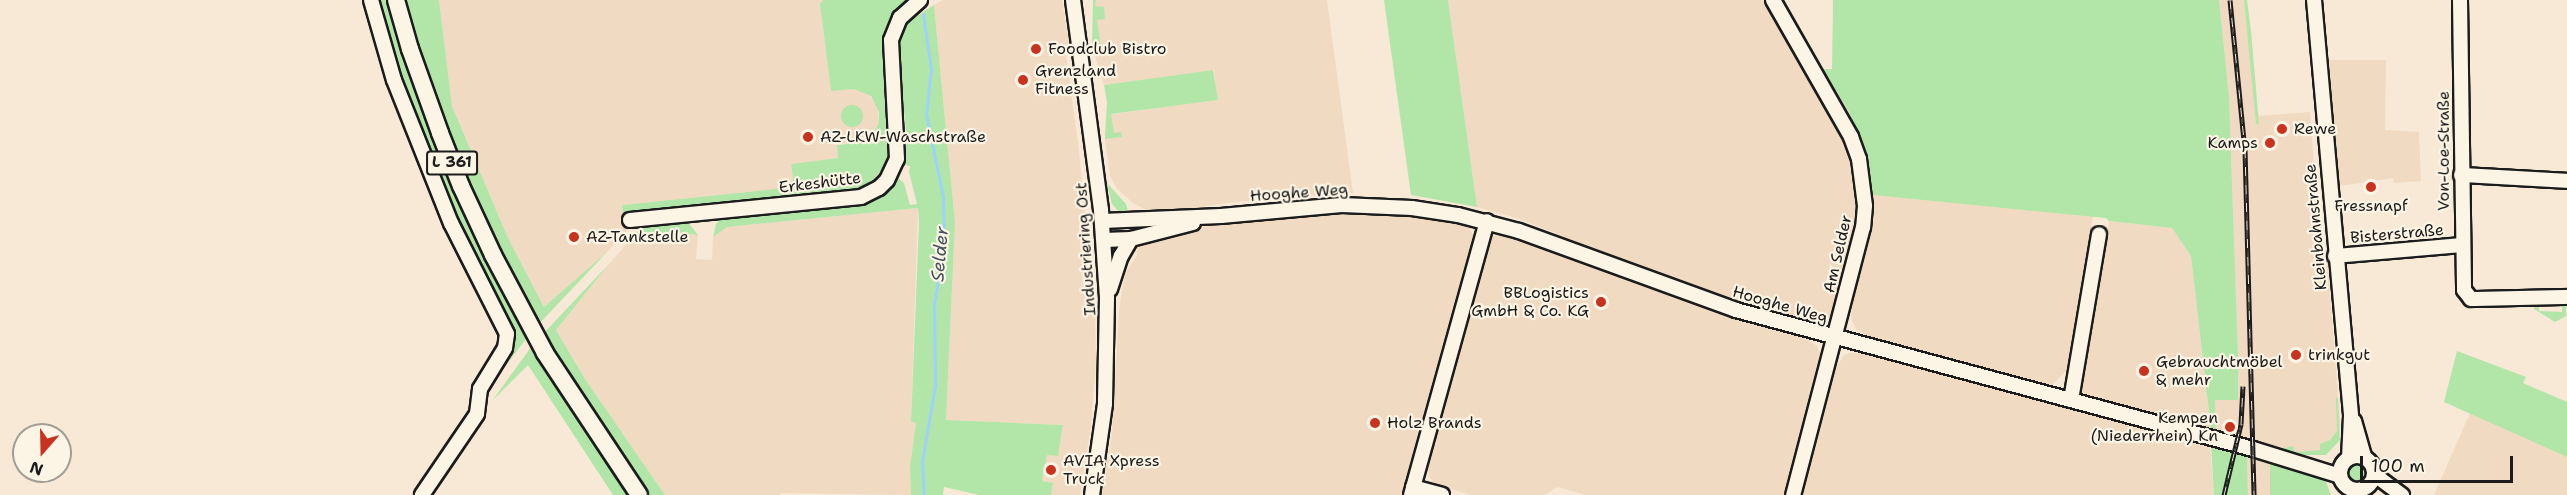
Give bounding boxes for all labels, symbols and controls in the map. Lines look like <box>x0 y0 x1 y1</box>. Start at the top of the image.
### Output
place label: Foodclub Bistro <box>1048 39 1167 59</box>
marker: Foodclub Bistro <box>1029 42 1043 56</box>
place label: Grenzland Fitness <box>1035 61 1116 99</box>
marker: Grenzland Fitness <box>1016 73 1030 87</box>
street label: Von-Loe-Straße <box>2434 91 2454 211</box>
place label: Rewe <box>2294 119 2336 139</box>
marker: Rewe <box>2275 122 2289 136</box>
place label: AZ-LKW-Waschstraße <box>820 127 986 147</box>
marker: AZ-LKW-Waschstraße <box>801 130 815 144</box>
place label: Kamps <box>2208 133 2258 153</box>
marker: Kamps <box>2263 136 2277 150</box>
road number: L 361 <box>425 151 479 175</box>
street label: Kleinbahnstraße <box>2301 163 2331 291</box>
street label: Erkeshütte <box>778 168 862 198</box>
street label: Hooghe Weg <box>1249 180 1349 206</box>
marker: Fressnapf <box>2364 180 2378 194</box>
street label: Industriering Ost <box>1072 182 1100 316</box>
place label: Fressnapf <box>2334 196 2408 216</box>
street label: Am Selder <box>1820 213 1856 295</box>
street label: Bisterstraße <box>2349 220 2445 248</box>
water label: Selder <box>927 226 953 282</box>
place label: AZ-Tankstelle <box>586 227 689 247</box>
marker: AZ-Tankstelle <box>567 230 581 244</box>
street label: Hooghe Weg <box>1730 282 1830 328</box>
place label: BBLogistics GmbH & Co. KG <box>1471 283 1589 321</box>
marker: BBLogistics GmbH & Co. KG <box>1594 295 1608 309</box>
place label: trinkgut <box>2308 345 2370 365</box>
marker: trinkgut <box>2289 348 2303 362</box>
place label: Gebrauchtmöbel & mehr <box>2156 352 2282 390</box>
marker: Gebrauchtmöbel & mehr <box>2137 364 2151 378</box>
place label: Kempen (Niederrhein) Kn <box>2090 408 2218 446</box>
place label: Holz Brands <box>1387 413 1482 433</box>
marker: Holz Brands <box>1368 416 1382 430</box>
marker: Kempen (Niederrhein) Kn <box>2223 420 2237 434</box>
north arrow <box>12 423 72 483</box>
scale bar <box>2363 444 2516 482</box>
place label: AVIA Xpress Truck <box>1063 451 1160 489</box>
text: 100 m <box>2371 454 2425 478</box>
text: N <box>27 456 46 481</box>
marker: AVIA Xpress Truck <box>1044 463 1058 477</box>

